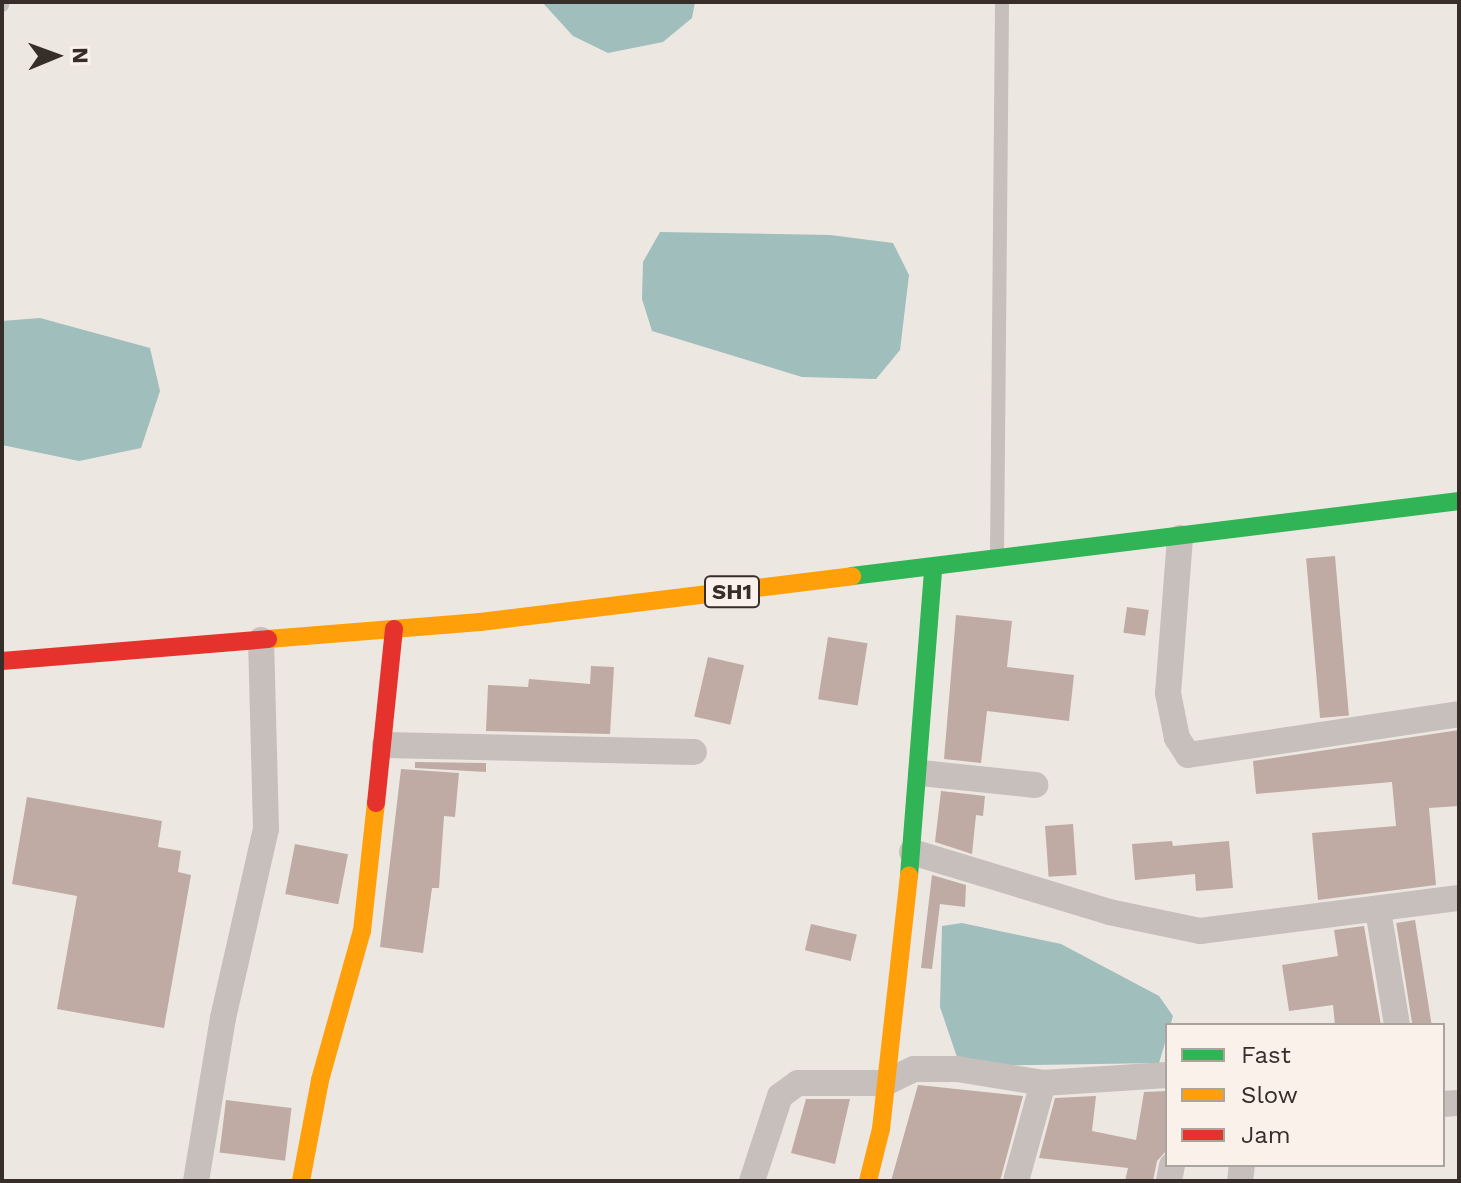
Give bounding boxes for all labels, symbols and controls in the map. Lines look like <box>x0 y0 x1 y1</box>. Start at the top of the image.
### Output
north arrow <box>16 16 96 96</box>
text: N <box>68 47 93 64</box>
road number: SH1 <box>704 574 760 610</box>
legend <box>1165 1023 1445 1167</box>
text: Fast <box>1241 1041 1291 1069</box>
text: Slow <box>1241 1081 1298 1109</box>
text: Jam <box>1241 1121 1291 1149</box>

